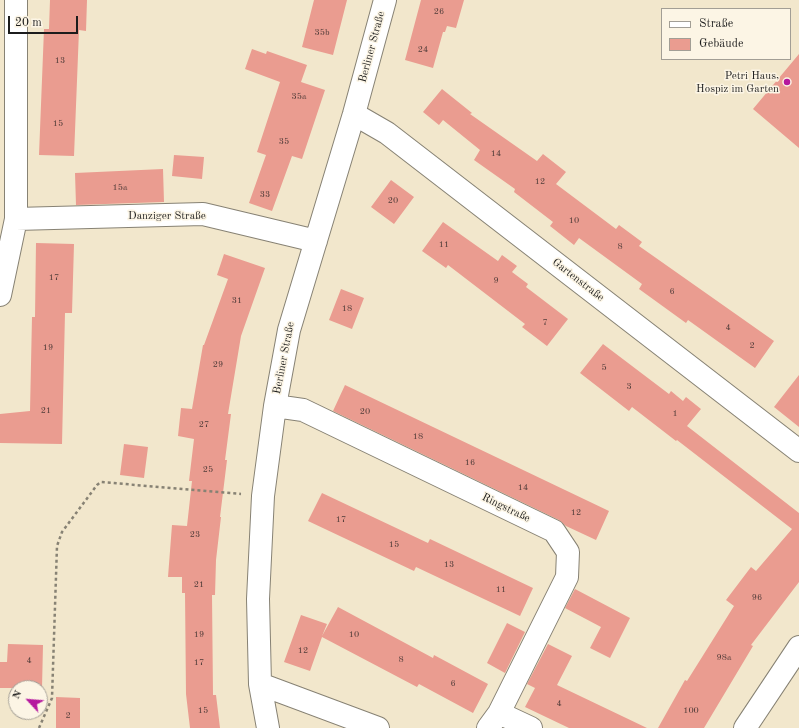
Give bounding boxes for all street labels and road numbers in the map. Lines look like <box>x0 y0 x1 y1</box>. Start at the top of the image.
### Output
street label: Berliner Straße <box>356 10 388 84</box>
street label: Danziger Straße <box>128 209 206 223</box>
street label: Gartenstraße <box>549 256 607 304</box>
street label: Berliner Straße <box>271 321 297 395</box>
street label: Ringstraße <box>480 491 532 525</box>

